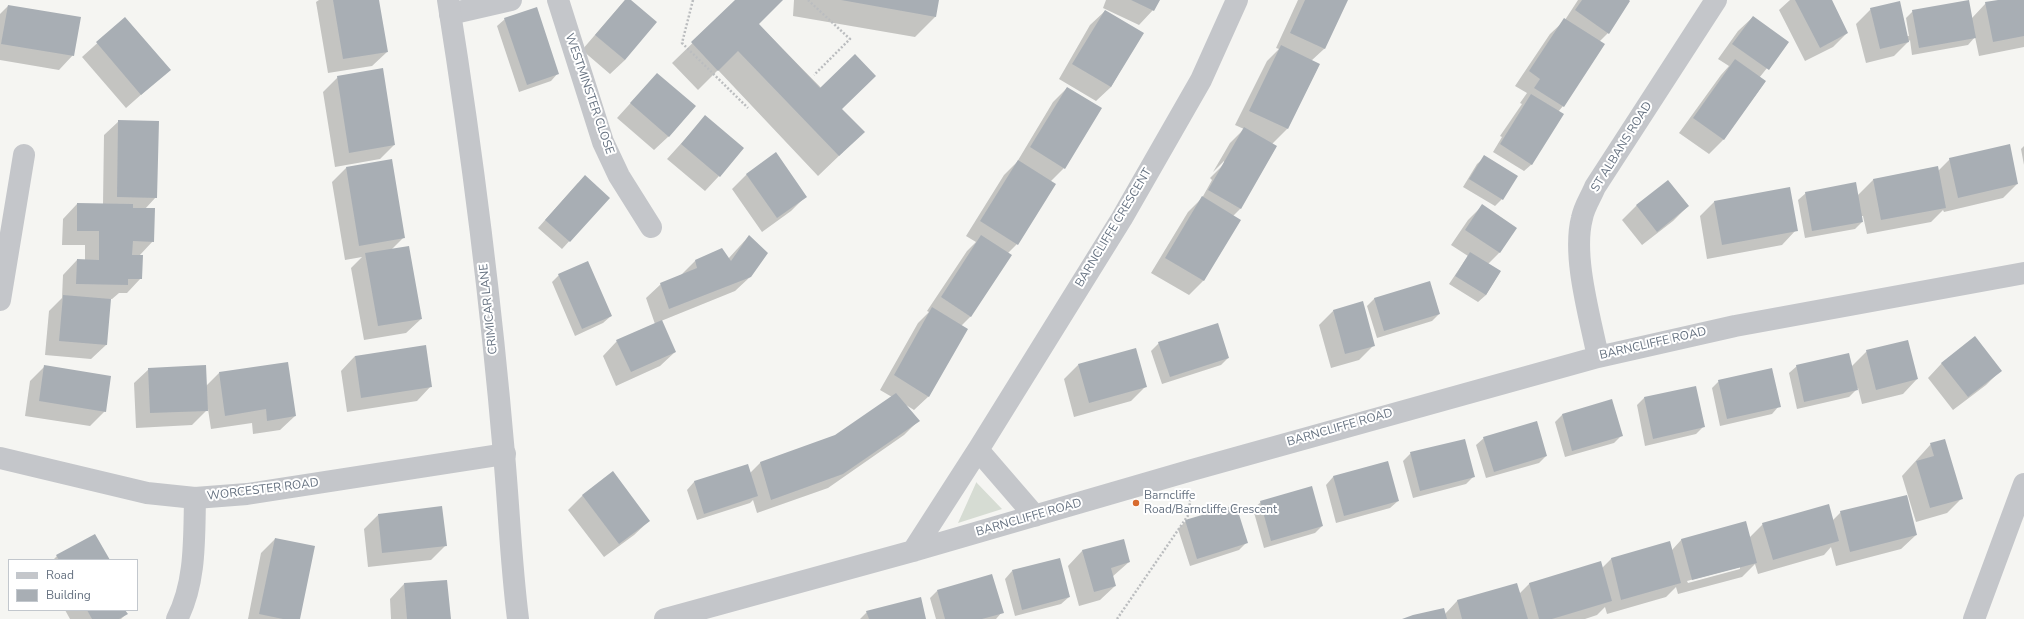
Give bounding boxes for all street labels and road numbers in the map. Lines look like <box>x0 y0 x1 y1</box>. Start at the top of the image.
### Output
street label: WESTMINSTER CLOSE <box>562 32 616 156</box>
street label: ST ALBANS ROAD <box>1588 99 1656 195</box>
street label: BARNCLIFFE CRESCENT <box>1073 166 1155 290</box>
street label: CRIMICAR LANE <box>477 263 501 355</box>
street label: BARNCLIFFE ROAD <box>1598 325 1708 363</box>
street label: BARNCLIFFE ROAD <box>1286 406 1394 450</box>
street label: WORCESTER ROAD <box>206 476 320 504</box>
street label: BARNCLIFFE ROAD <box>975 496 1083 540</box>

